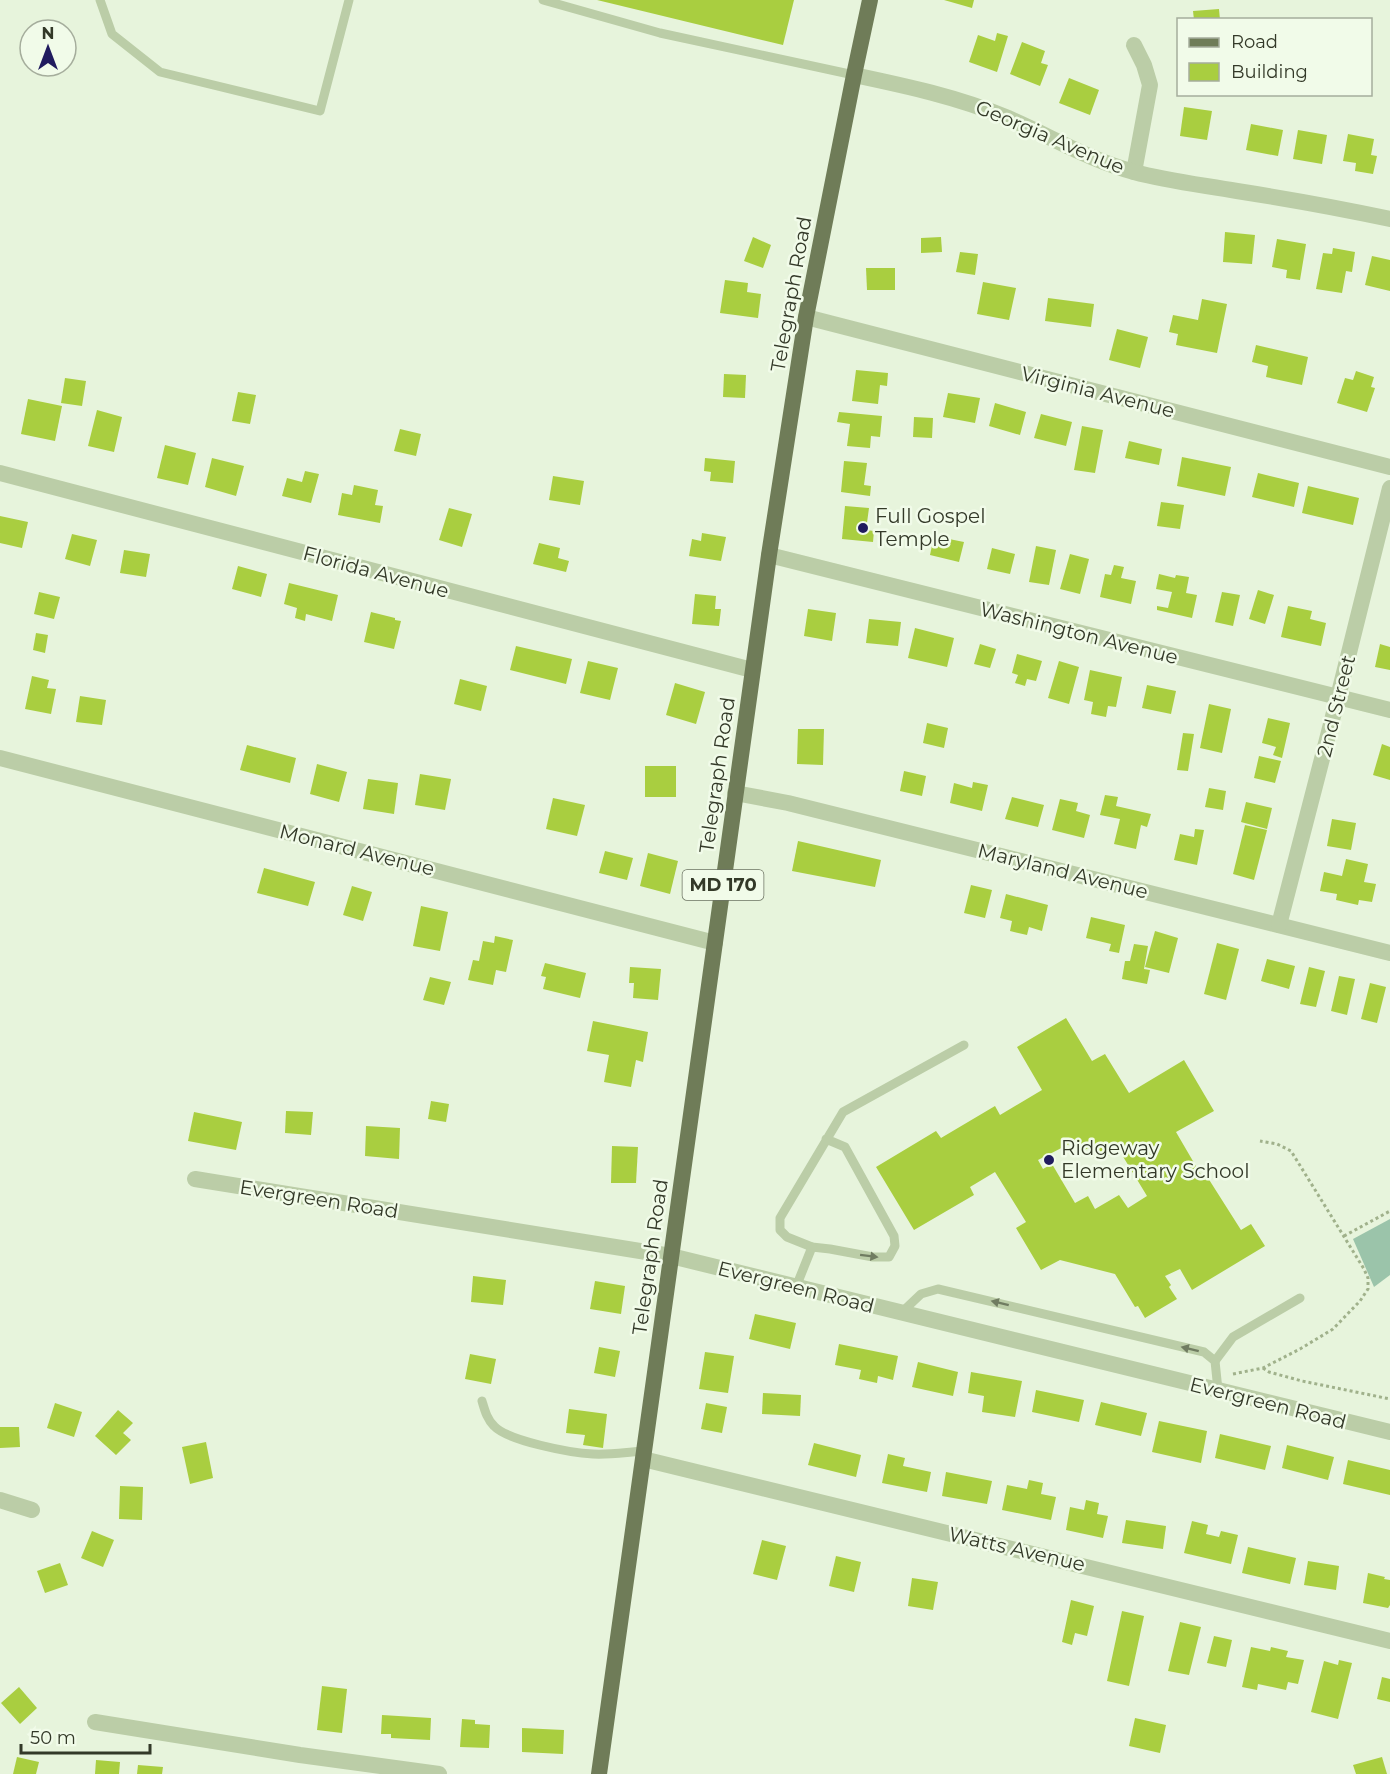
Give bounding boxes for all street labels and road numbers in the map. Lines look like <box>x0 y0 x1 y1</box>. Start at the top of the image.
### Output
street label: Georgia Avenue <box>972 95 1128 179</box>
street label: Telegraph Road <box>766 214 816 374</box>
street label: Virginia Avenue <box>1019 361 1177 423</box>
street label: Florida Avenue <box>300 541 452 603</box>
street label: Washington Avenue <box>977 597 1181 669</box>
street label: 2nd Street <box>1312 653 1360 759</box>
street label: Telegraph Road <box>694 695 740 855</box>
street label: Monard Avenue <box>277 819 437 881</box>
street label: Maryland Avenue <box>975 838 1151 904</box>
road number: MD 170 <box>682 870 764 900</box>
street label: Evergreen Road <box>238 1175 400 1223</box>
street label: Telegraph Road <box>627 1177 673 1337</box>
street label: Evergreen Road <box>715 1256 877 1318</box>
street label: Evergreen Road <box>1187 1372 1349 1434</box>
street label: Watts Avenue <box>946 1522 1088 1576</box>

